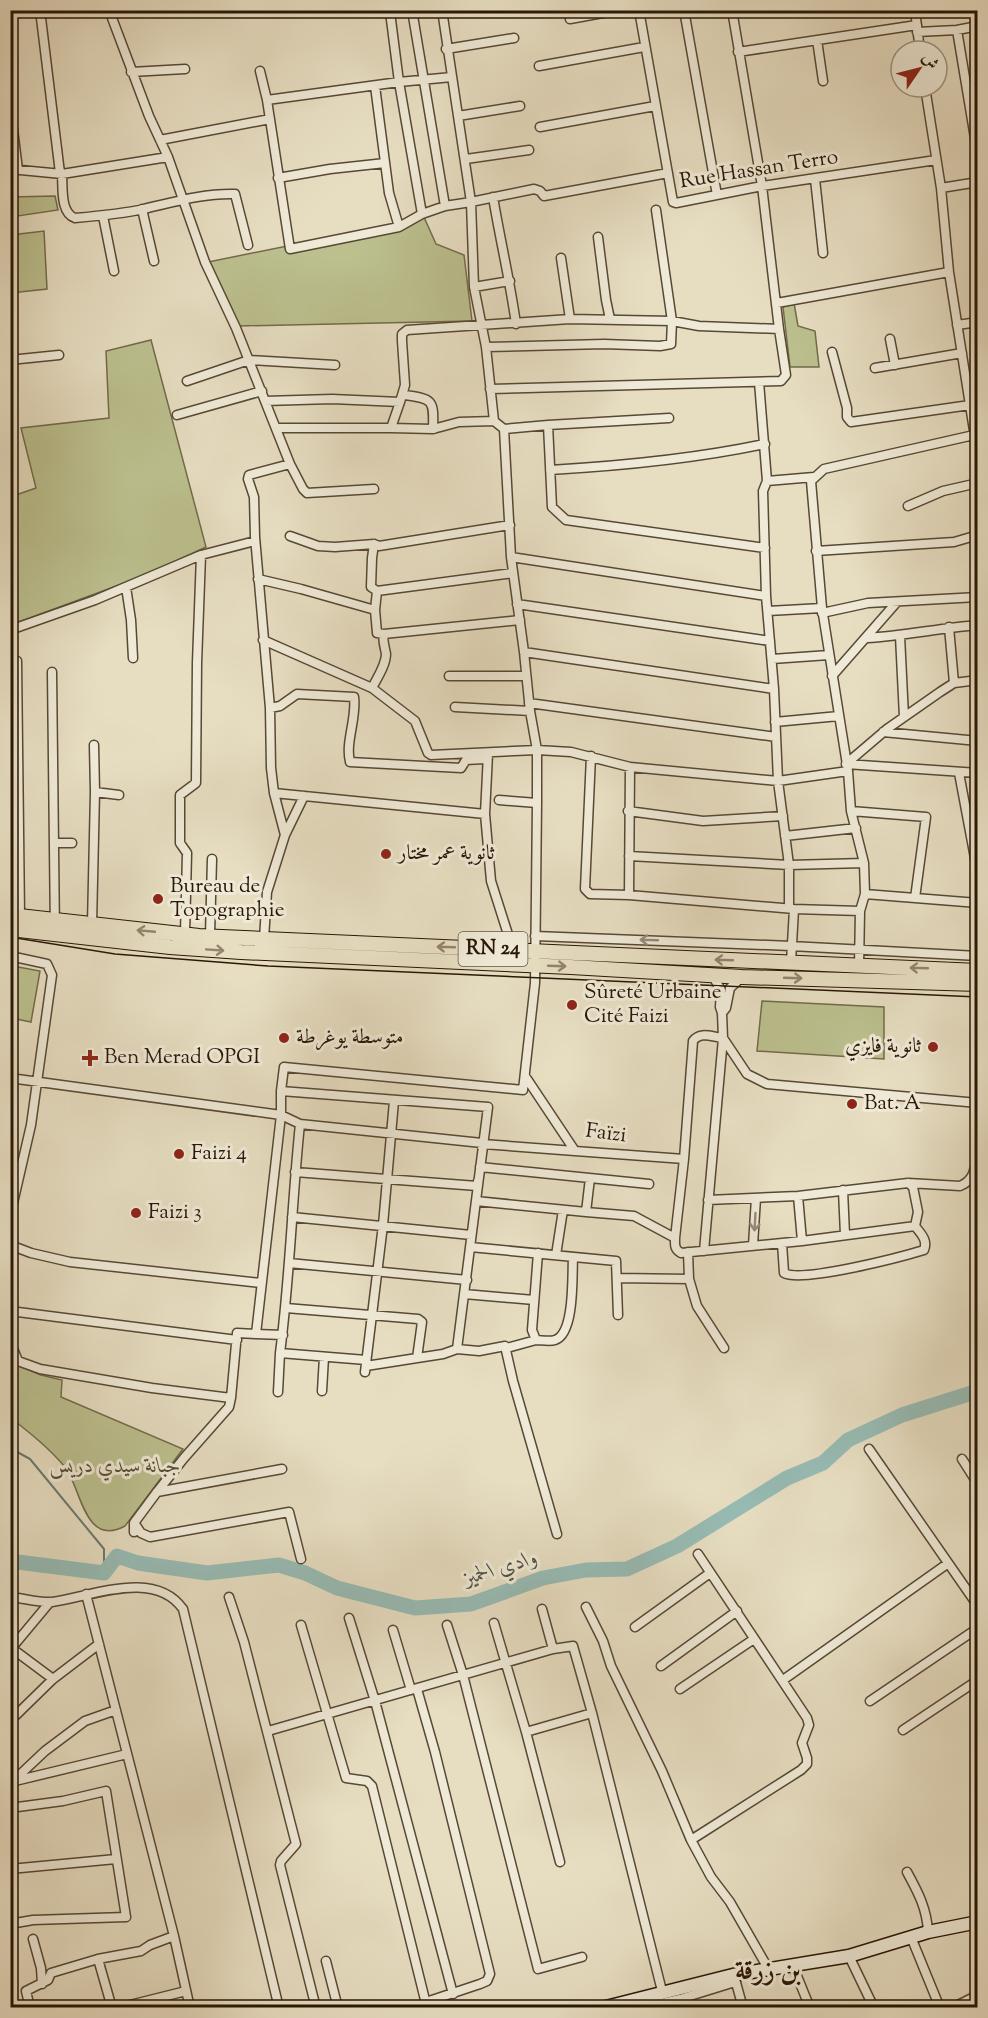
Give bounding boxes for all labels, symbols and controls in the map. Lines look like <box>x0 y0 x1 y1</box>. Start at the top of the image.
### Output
north arrow <box>889 39 949 99</box>
text: ش <box>915 49 943 75</box>
street label: Rue Hassan Terro <box>678 143 840 197</box>
place label: ثانوية عمر مختار <box>396 839 496 869</box>
marker: ثانوية عمر مختار <box>379 847 393 861</box>
place label: Bureau de Topographie <box>170 872 284 926</box>
marker: Bureau de Topographie <box>151 892 165 906</box>
one-way arrow <box>137 925 156 936</box>
road number: RN 24 <box>458 932 528 966</box>
one-way arrow <box>640 935 660 946</box>
one-way arrow <box>436 942 456 953</box>
one-way arrow <box>204 945 224 956</box>
one-way arrow <box>715 954 735 965</box>
one-way arrow <box>546 960 566 972</box>
one-way arrow <box>910 963 930 974</box>
one-way arrow <box>783 972 803 984</box>
place label: Sûreté Urbaine Cité Faizi <box>584 978 722 1032</box>
marker: Sûreté Urbaine Cité Faizi <box>565 998 579 1012</box>
place label: متوسطة يوغرطة <box>296 1023 404 1053</box>
marker: متوسطة يوغرطة <box>277 1031 291 1045</box>
place label: ثانوية فايزي <box>845 1032 922 1062</box>
marker: ثانوية فايزي <box>926 1040 940 1054</box>
place label: Ben Merad OPGI <box>104 1043 260 1073</box>
marker: Ben Merad OPGI <box>81 1049 99 1067</box>
place label: Bat. A <box>864 1089 921 1119</box>
marker: Bat. A <box>845 1097 859 1111</box>
street label: Faïzi <box>584 1117 628 1151</box>
place label: Faizi 4 <box>191 1139 247 1169</box>
marker: Faizi 4 <box>172 1147 186 1161</box>
place label: Faizi 3 <box>148 1198 202 1228</box>
marker: Faizi 3 <box>129 1206 143 1220</box>
one-way arrow <box>749 1211 760 1231</box>
park label: جبانة سيدي دريس <box>49 1452 181 1482</box>
water label: وادي الحميز <box>458 1543 542 1596</box>
district label: بن زرقة <box>735 1953 801 1992</box>

